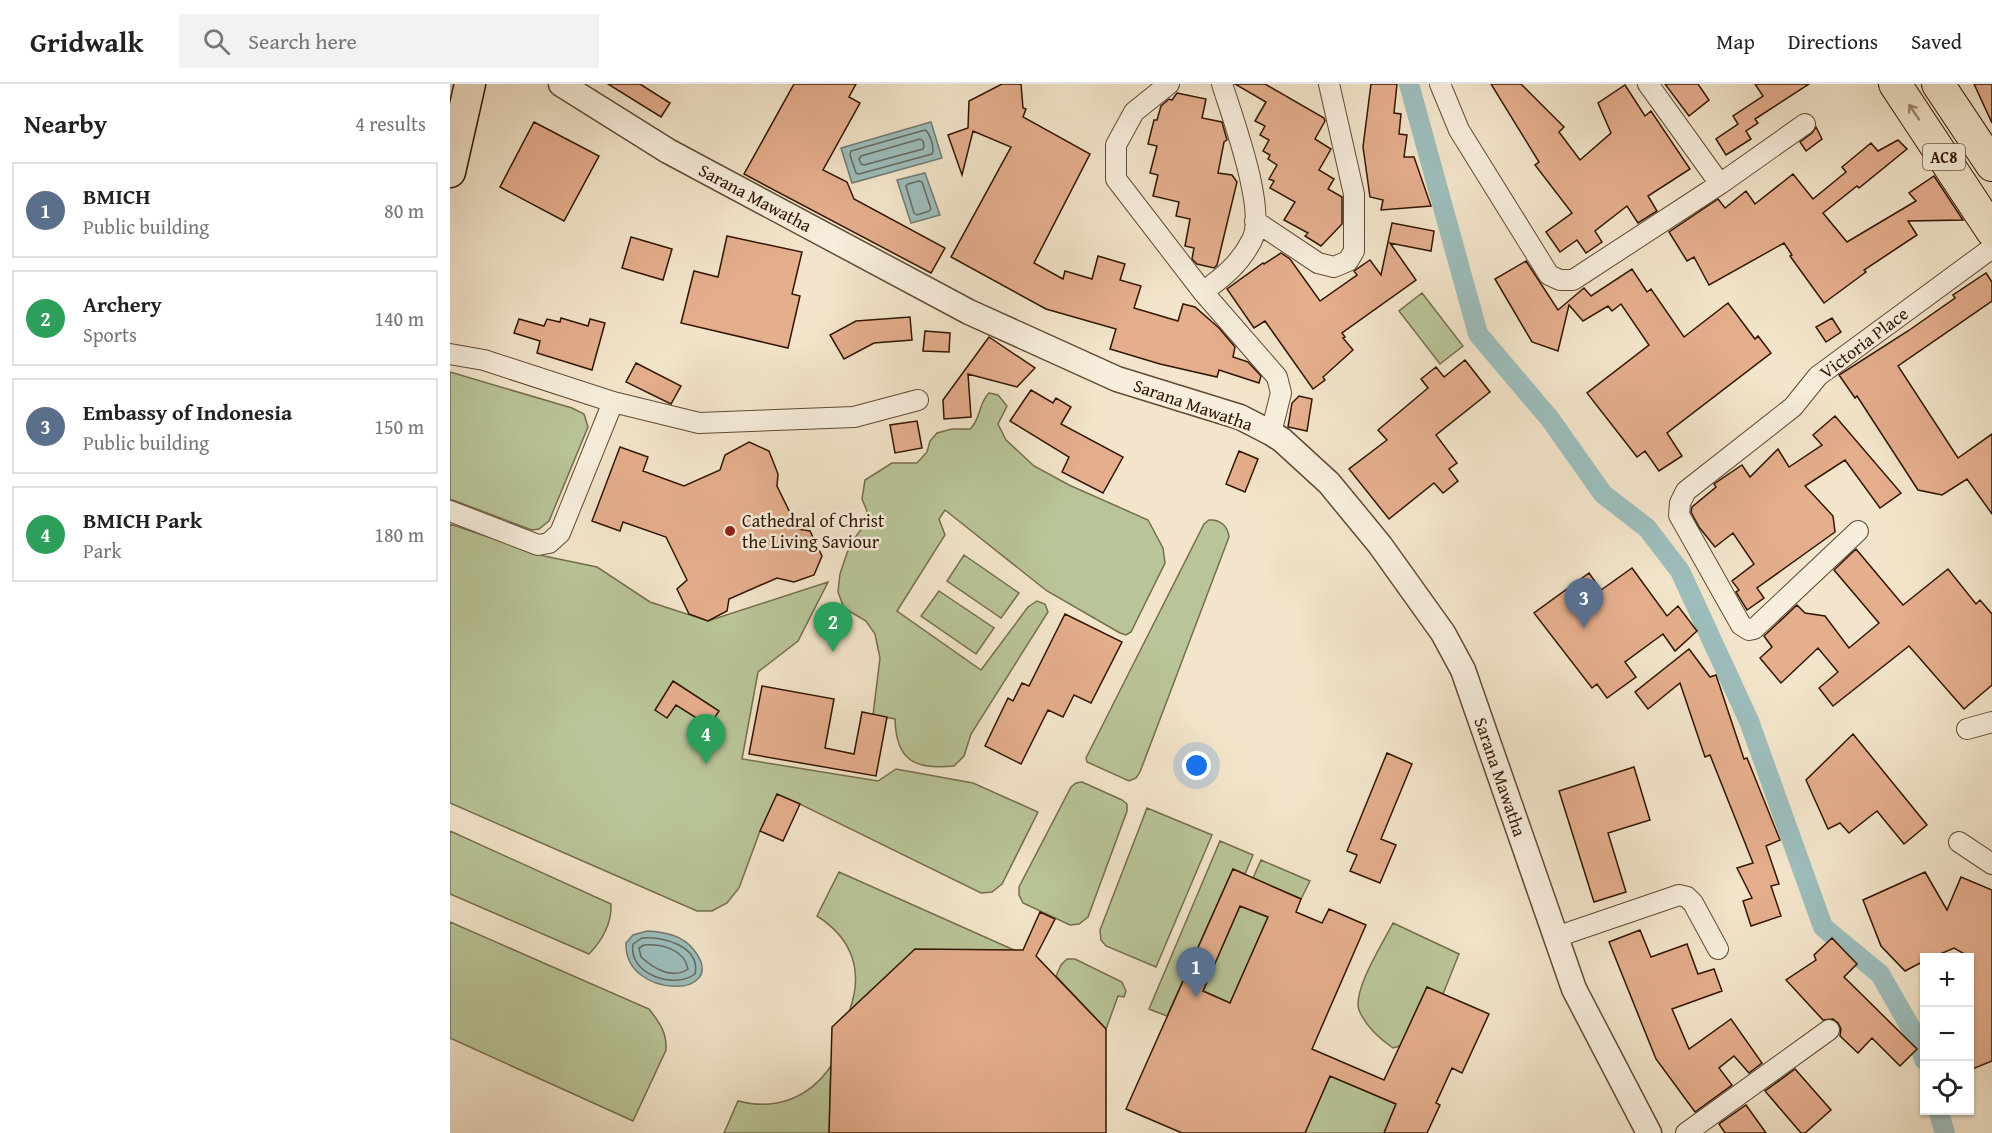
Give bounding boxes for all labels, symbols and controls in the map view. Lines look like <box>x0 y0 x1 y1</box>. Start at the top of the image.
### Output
search box <box>179 14 599 68</box>
text: Gridwalk <box>30 21 143 62</box>
icon: search <box>200 25 233 58</box>
text: Search here <box>248 25 357 57</box>
text: Map <box>1716 26 1755 57</box>
text: Directions <box>1788 26 1878 57</box>
text: Saved <box>1911 26 1962 57</box>
text: Nearby <box>24 104 107 143</box>
one-way arrow <box>1908 104 1920 121</box>
text: 4 results <box>355 109 426 138</box>
road number: AC8 <box>1923 144 1965 170</box>
street label: Sarana Mawatha <box>694 156 817 239</box>
text: BMICH <box>83 180 151 212</box>
text: 1 <box>40 196 51 225</box>
text: 80 m <box>384 196 424 225</box>
text: Public building <box>83 212 209 241</box>
text: Archery <box>83 288 162 320</box>
street label: Victoria Place <box>1814 300 1914 385</box>
text: 2 <box>40 304 51 333</box>
text: 140 m <box>374 304 424 333</box>
text: Sports <box>83 320 137 349</box>
street label: Sarana Mawatha <box>1130 371 1257 438</box>
text: Embassy of Indonesia <box>83 396 292 428</box>
text: 3 <box>40 412 51 441</box>
text: 150 m <box>374 412 424 441</box>
text: Public building <box>83 428 209 457</box>
text: BMICH Park <box>83 504 202 536</box>
place label: Cathedral of Christ the Living Saviour <box>742 507 885 555</box>
text: 4 <box>40 520 51 549</box>
text: 180 m <box>374 520 424 549</box>
marker: Cathedral of Christ the Living Saviour <box>723 524 737 538</box>
text: Park <box>83 536 122 565</box>
pin: 3 <box>1564 578 1604 628</box>
pin: 2 <box>814 602 853 652</box>
pin: 4 <box>686 714 726 764</box>
street label: Sarana Mawatha <box>1467 714 1534 841</box>
your location <box>1182 751 1211 780</box>
pin: 1 <box>1176 948 1216 997</box>
map controls <box>1920 953 1974 1115</box>
button: + <box>1920 953 1974 1007</box>
button: − <box>1920 1007 1974 1061</box>
button: locate <box>1920 1061 1974 1115</box>

